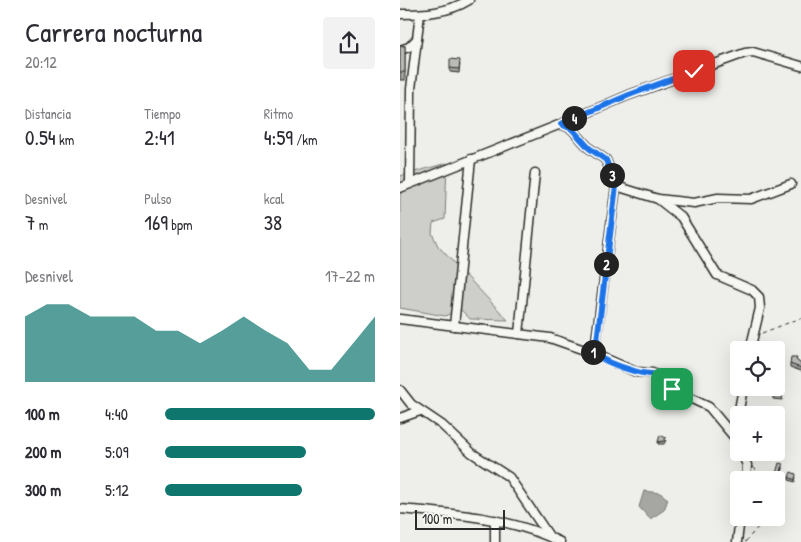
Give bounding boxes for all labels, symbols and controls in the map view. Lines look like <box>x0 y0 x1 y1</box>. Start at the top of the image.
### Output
text: Carrera nocturna <box>25 13 202 51</box>
button: share <box>323 17 375 69</box>
pin <box>673 50 715 92</box>
text: 20:12 <box>25 51 57 73</box>
icon: check <box>680 57 708 85</box>
text: Distancia <box>25 104 71 123</box>
text: Tiempo <box>144 104 181 123</box>
text: Ritmo <box>264 104 293 123</box>
pin: 4 <box>562 106 586 130</box>
text: 4 <box>572 109 577 128</box>
text: 0.54 <box>25 123 56 152</box>
text: 2:41 <box>144 123 175 152</box>
text: 4:59 <box>264 123 293 152</box>
text: km <box>56 130 74 149</box>
text: /km <box>293 130 317 149</box>
pin: 3 <box>600 162 624 188</box>
text: 3 <box>609 166 616 185</box>
text: Desnivel <box>25 189 67 208</box>
text: Pulso <box>144 189 171 208</box>
text: kcal <box>264 189 284 208</box>
text: 7 <box>25 208 35 237</box>
text: 169 <box>144 208 168 237</box>
text: 38 <box>264 208 282 237</box>
text: m <box>35 215 48 234</box>
text: bpm <box>168 215 193 234</box>
pin: 2 <box>594 252 618 276</box>
text: 2 <box>603 255 610 274</box>
text: Desnivel <box>25 265 73 287</box>
text: 17–22 m <box>325 265 375 287</box>
pin: 1 <box>580 340 606 364</box>
map controls <box>730 341 785 526</box>
button: locate <box>730 341 785 396</box>
text: 1 <box>591 343 596 362</box>
pin <box>651 368 693 410</box>
icon: arrive <box>658 375 686 403</box>
text: 100 m <box>25 403 60 425</box>
text: 4:40 <box>105 403 128 425</box>
button: + <box>730 406 785 461</box>
text: 200 m <box>25 441 61 463</box>
text: 5:09 <box>105 441 129 463</box>
button: − <box>730 471 785 526</box>
text: 300 m <box>25 479 61 501</box>
text: 5:12 <box>105 479 129 501</box>
scale bar <box>415 507 505 530</box>
text: 100 m <box>422 509 452 528</box>

